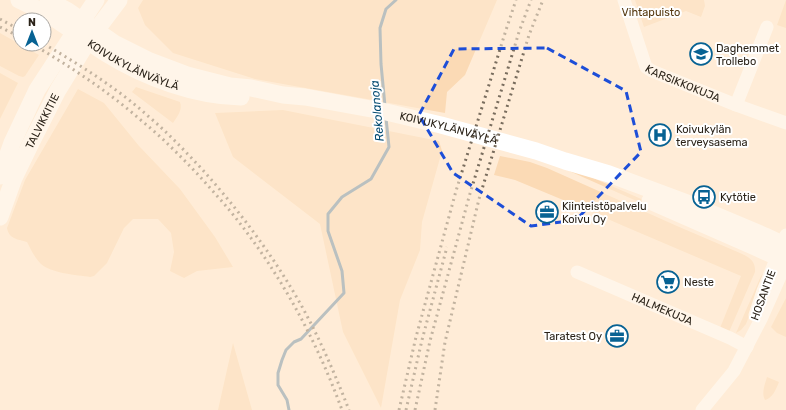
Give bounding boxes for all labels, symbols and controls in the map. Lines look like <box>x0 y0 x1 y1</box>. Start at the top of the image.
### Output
park label: Vihtapuisto <box>622 6 680 19</box>
north arrow <box>12 12 52 52</box>
text: N <box>28 16 36 29</box>
street label: KOIVUKYLÄNVÄYLÄ <box>85 37 181 93</box>
school or university icon: Daghemmet Trollebo <box>688 41 714 67</box>
place label: Daghemmet Trollebo <box>716 42 780 68</box>
street label: KARSIKKOKUJA <box>643 62 723 105</box>
water label: Rekolanoja <box>367 80 387 142</box>
street label: TALVIKKITIE <box>23 91 62 151</box>
street label: KOIVUKYLÄNVÄYLÄ <box>398 109 500 147</box>
hospital icon: Koivukylän terveysasema <box>647 122 673 148</box>
place label: Koivukylän terveysasema <box>676 123 748 149</box>
bus stop icon: Kytötie <box>691 184 717 210</box>
place label: Kytötie <box>720 191 756 204</box>
office icon: Kiinteistöpalvelu Koivu Oy <box>534 199 560 225</box>
place label: Kiinteistöpalvelu Koivu Oy <box>562 200 647 226</box>
street label: HOSANTIE <box>748 268 779 322</box>
supermarket icon: Neste <box>655 269 681 295</box>
place label: Neste <box>684 276 714 289</box>
street label: HALMEKUJA <box>630 290 695 328</box>
office icon: Taratest Oy <box>604 323 630 349</box>
place label: Taratest Oy <box>544 330 602 343</box>

